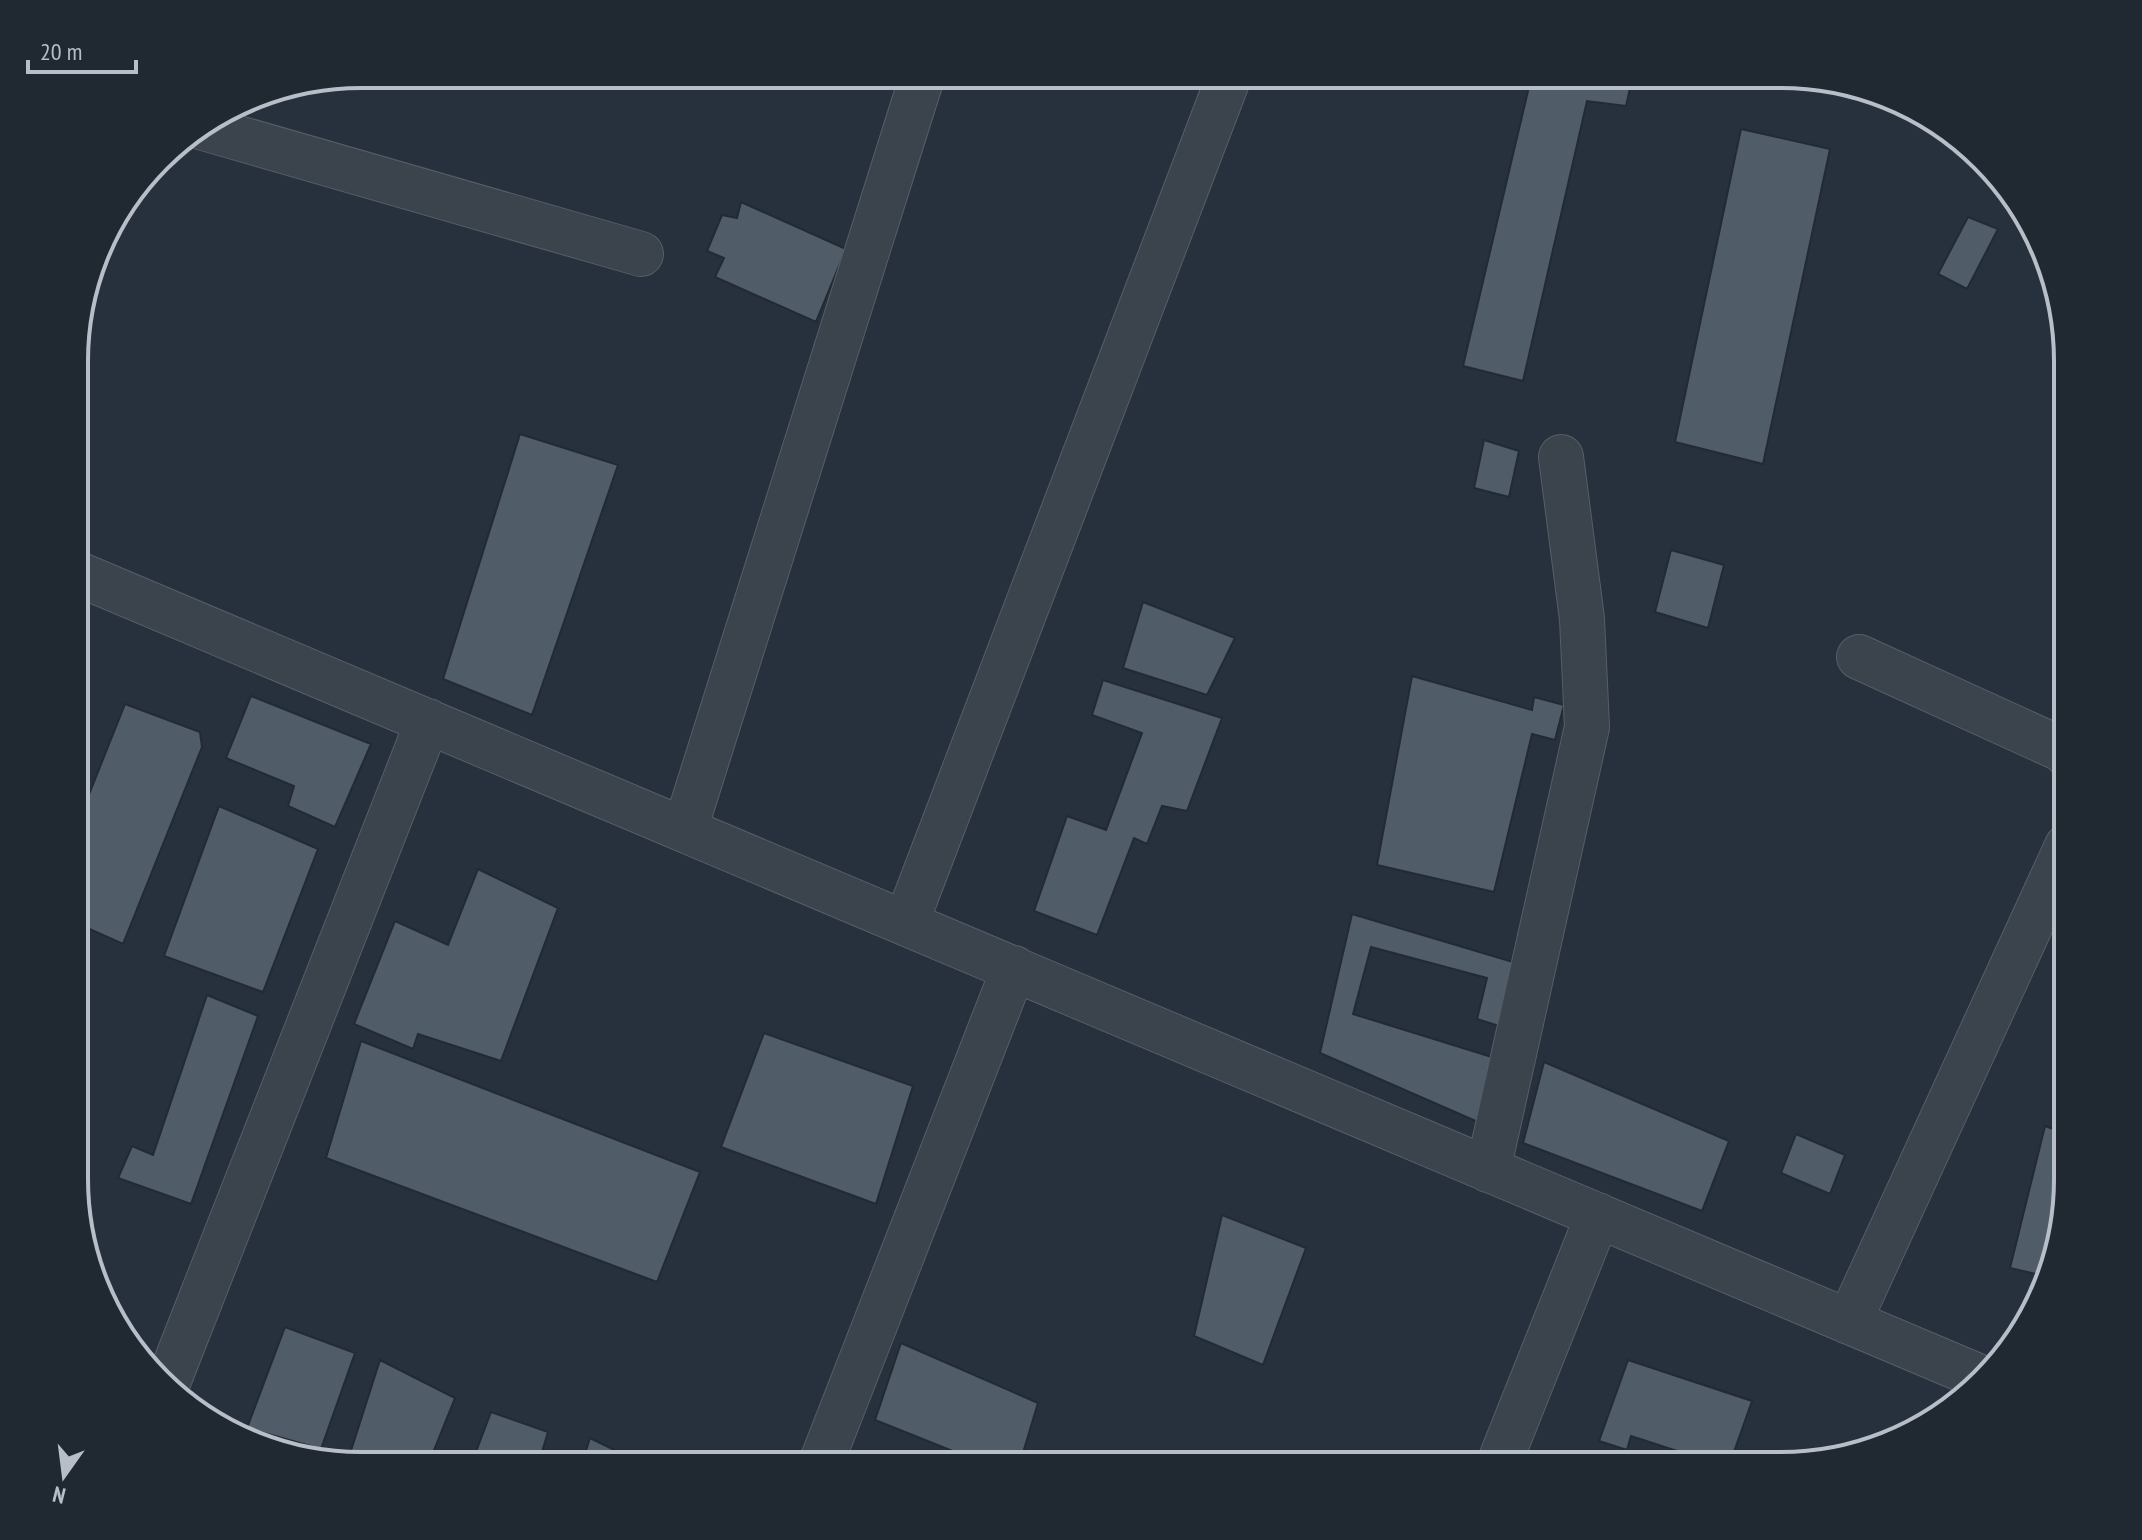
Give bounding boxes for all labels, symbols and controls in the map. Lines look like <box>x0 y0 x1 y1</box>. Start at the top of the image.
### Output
scale bar <box>28 24 136 74</box>
text: 20 m <box>40 36 82 67</box>
north arrow <box>24 1436 104 1516</box>
text: N <box>50 1480 68 1510</box>

